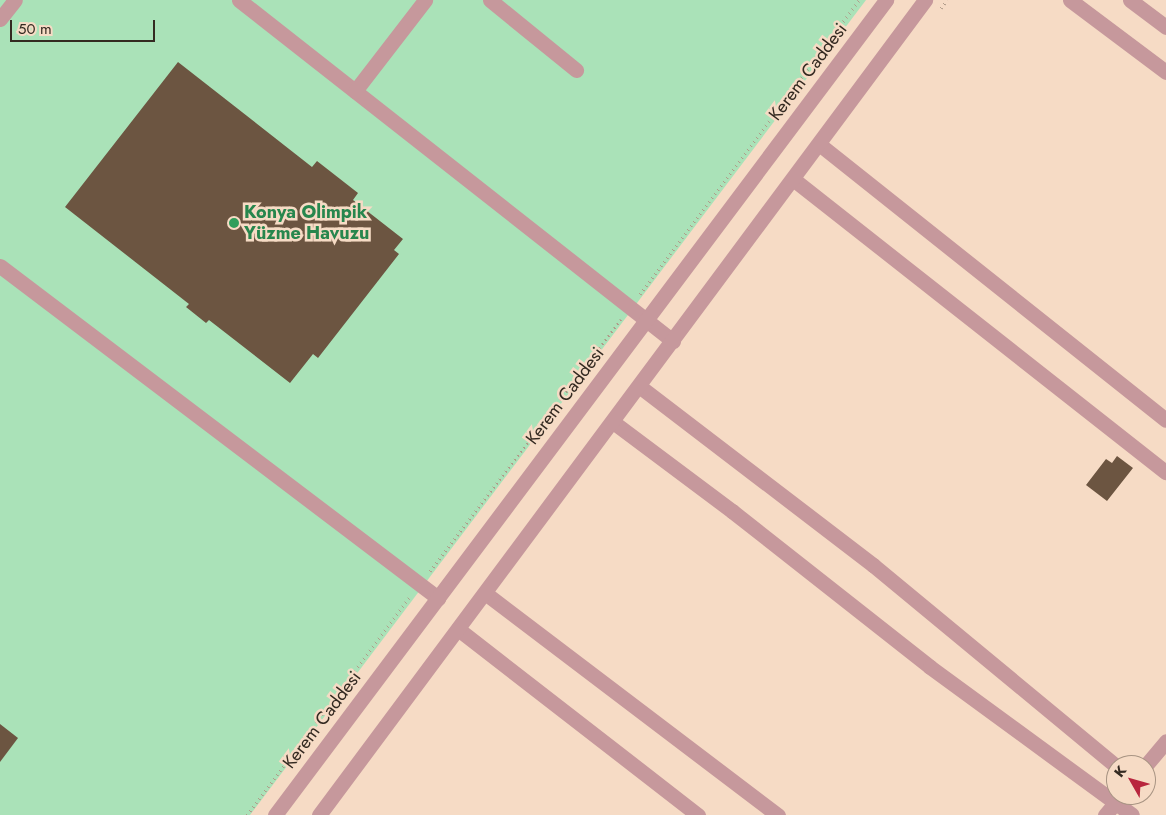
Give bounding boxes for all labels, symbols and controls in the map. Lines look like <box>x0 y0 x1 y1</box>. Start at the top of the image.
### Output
scale bar <box>12 10 158 42</box>
text: 50 m <box>18 18 52 40</box>
street label: Kerem Caddesi <box>764 19 852 125</box>
place label: Konya Olimpik Yüzme Havuzu <box>244 202 369 244</box>
marker: Konya Olimpik Yüzme Havuzu <box>228 217 240 229</box>
street label: Kerem Caddesi <box>521 343 609 449</box>
street label: Kerem Caddesi <box>278 667 366 773</box>
north arrow <box>1106 755 1156 805</box>
text: K <box>1109 761 1131 781</box>

